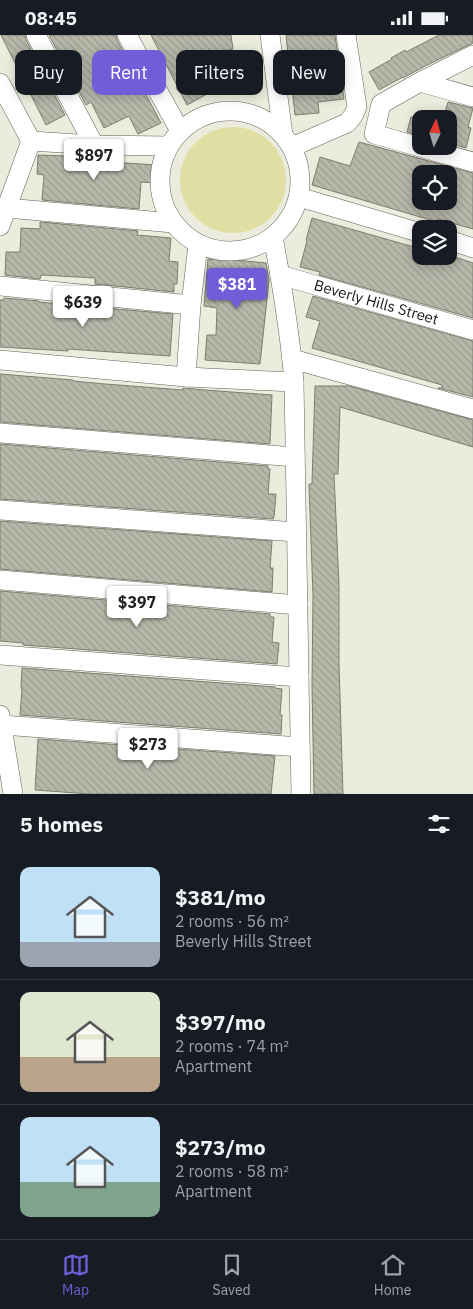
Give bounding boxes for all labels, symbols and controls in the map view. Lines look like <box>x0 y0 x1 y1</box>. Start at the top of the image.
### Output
text: 08:45 <box>25 6 77 30</box>
chip: Buy <box>15 50 82 95</box>
chip: Rent <box>92 50 166 95</box>
chip: Filters <box>176 50 263 95</box>
chip: New <box>273 50 345 95</box>
north arrow <box>412 110 458 155</box>
map controls <box>412 110 457 265</box>
pin: $897 <box>64 139 124 181</box>
text: $897 <box>75 145 113 165</box>
button: locate <box>412 165 457 210</box>
button: layers <box>412 220 457 265</box>
pin: $381 <box>207 267 267 310</box>
text: $381 <box>218 274 256 294</box>
street label: Beverly Hills Street <box>312 275 441 329</box>
pin: $639 <box>53 285 113 328</box>
text: $639 <box>64 292 102 312</box>
pin: $397 <box>107 585 167 628</box>
text: $397 <box>118 592 156 612</box>
pin: $273 <box>118 727 178 770</box>
text: $273 <box>129 734 167 754</box>
text: 5 homes <box>20 810 103 838</box>
icon: filters <box>425 810 453 838</box>
text: $381/mo <box>175 883 266 911</box>
icon: home <box>60 887 120 947</box>
text: 2 rooms · 56 m² <box>175 911 289 931</box>
text: Beverly Hills Street <box>175 931 312 951</box>
text: $397/mo <box>175 1008 266 1036</box>
icon: home <box>60 1012 120 1072</box>
text: 2 rooms · 74 m² <box>175 1036 289 1056</box>
text: Apartment <box>175 1056 252 1076</box>
text: $273/mo <box>175 1133 266 1161</box>
icon: home <box>60 1137 120 1197</box>
text: 2 rooms · 58 m² <box>175 1161 289 1181</box>
text: Apartment <box>175 1181 252 1201</box>
tab: Map <box>62 1251 90 1299</box>
tab: Saved <box>213 1251 251 1299</box>
tab: Home <box>374 1251 411 1299</box>

